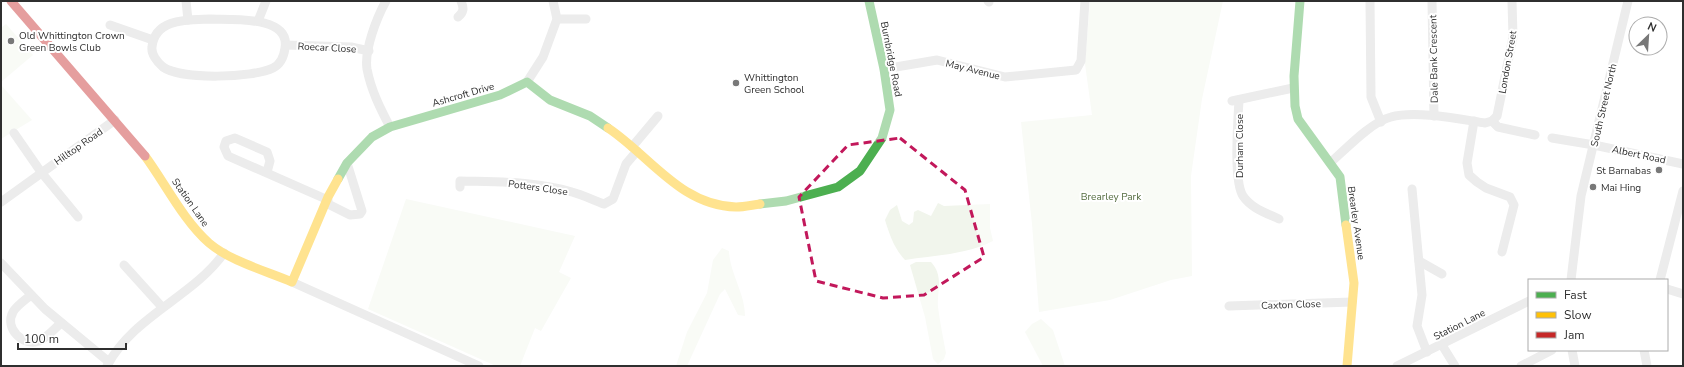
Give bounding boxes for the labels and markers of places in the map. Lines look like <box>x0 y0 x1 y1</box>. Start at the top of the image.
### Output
place label: Old Whittington Crown Green Bowls Club <box>19 29 125 55</box>
marker: Old Whittington Crown Green Bowls Club <box>6 36 16 46</box>
place label: Whittington Green School <box>744 71 804 97</box>
marker: Whittington Green School <box>731 78 741 88</box>
place label: St Barnabas <box>1596 164 1651 178</box>
marker: St Barnabas <box>1654 165 1664 175</box>
place label: Mai Hing <box>1601 181 1641 195</box>
marker: Mai Hing <box>1588 182 1598 192</box>

